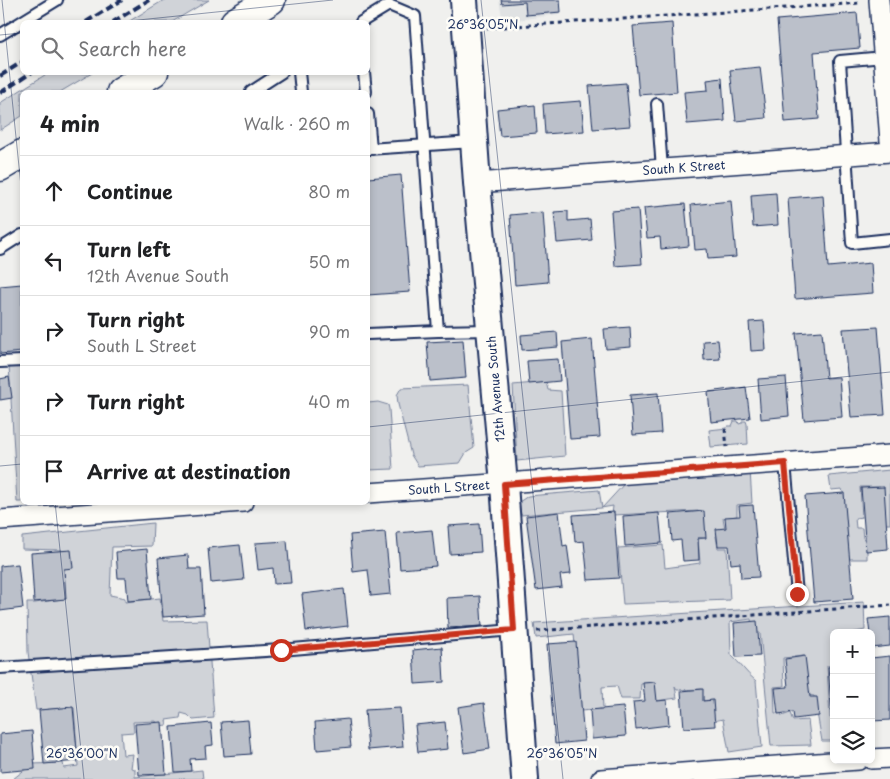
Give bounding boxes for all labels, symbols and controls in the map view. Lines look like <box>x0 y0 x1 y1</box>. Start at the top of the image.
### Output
text: 26°36'05"N <box>448 15 518 33</box>
search box <box>20 20 370 75</box>
icon: search <box>38 34 66 62</box>
text: Search here <box>78 34 187 62</box>
text: 4 min <box>40 107 100 139</box>
text: Walk · 260 m <box>244 111 350 135</box>
street label: South K Street <box>642 155 726 179</box>
icon: ahead <box>40 177 68 205</box>
text: Continue <box>87 177 173 205</box>
text: 80 m <box>308 179 350 203</box>
text: Turn left <box>87 235 171 263</box>
icon: left <box>40 247 68 275</box>
text: 50 m <box>309 249 350 273</box>
text: 12th Avenue South <box>87 263 229 287</box>
text: Turn right <box>87 305 185 333</box>
icon: right <box>40 317 68 345</box>
text: 90 m <box>309 319 350 343</box>
text: South L Street <box>87 333 196 357</box>
street label: 12th Avenue South <box>481 335 509 443</box>
icon: right <box>40 387 68 415</box>
text: Turn right <box>87 387 185 415</box>
text: 40 m <box>308 389 350 413</box>
icon: arrive <box>40 457 68 485</box>
text: Arrive at destination <box>87 457 291 485</box>
street label: South L Street <box>407 475 490 499</box>
route end <box>786 583 809 606</box>
map controls <box>830 629 875 764</box>
button: + <box>830 629 875 674</box>
route start <box>270 639 293 662</box>
button: − <box>830 674 875 719</box>
button: layers <box>830 719 875 764</box>
text: 26°36'00"N <box>46 744 118 762</box>
text: 26°36'05"N <box>527 744 597 762</box>

